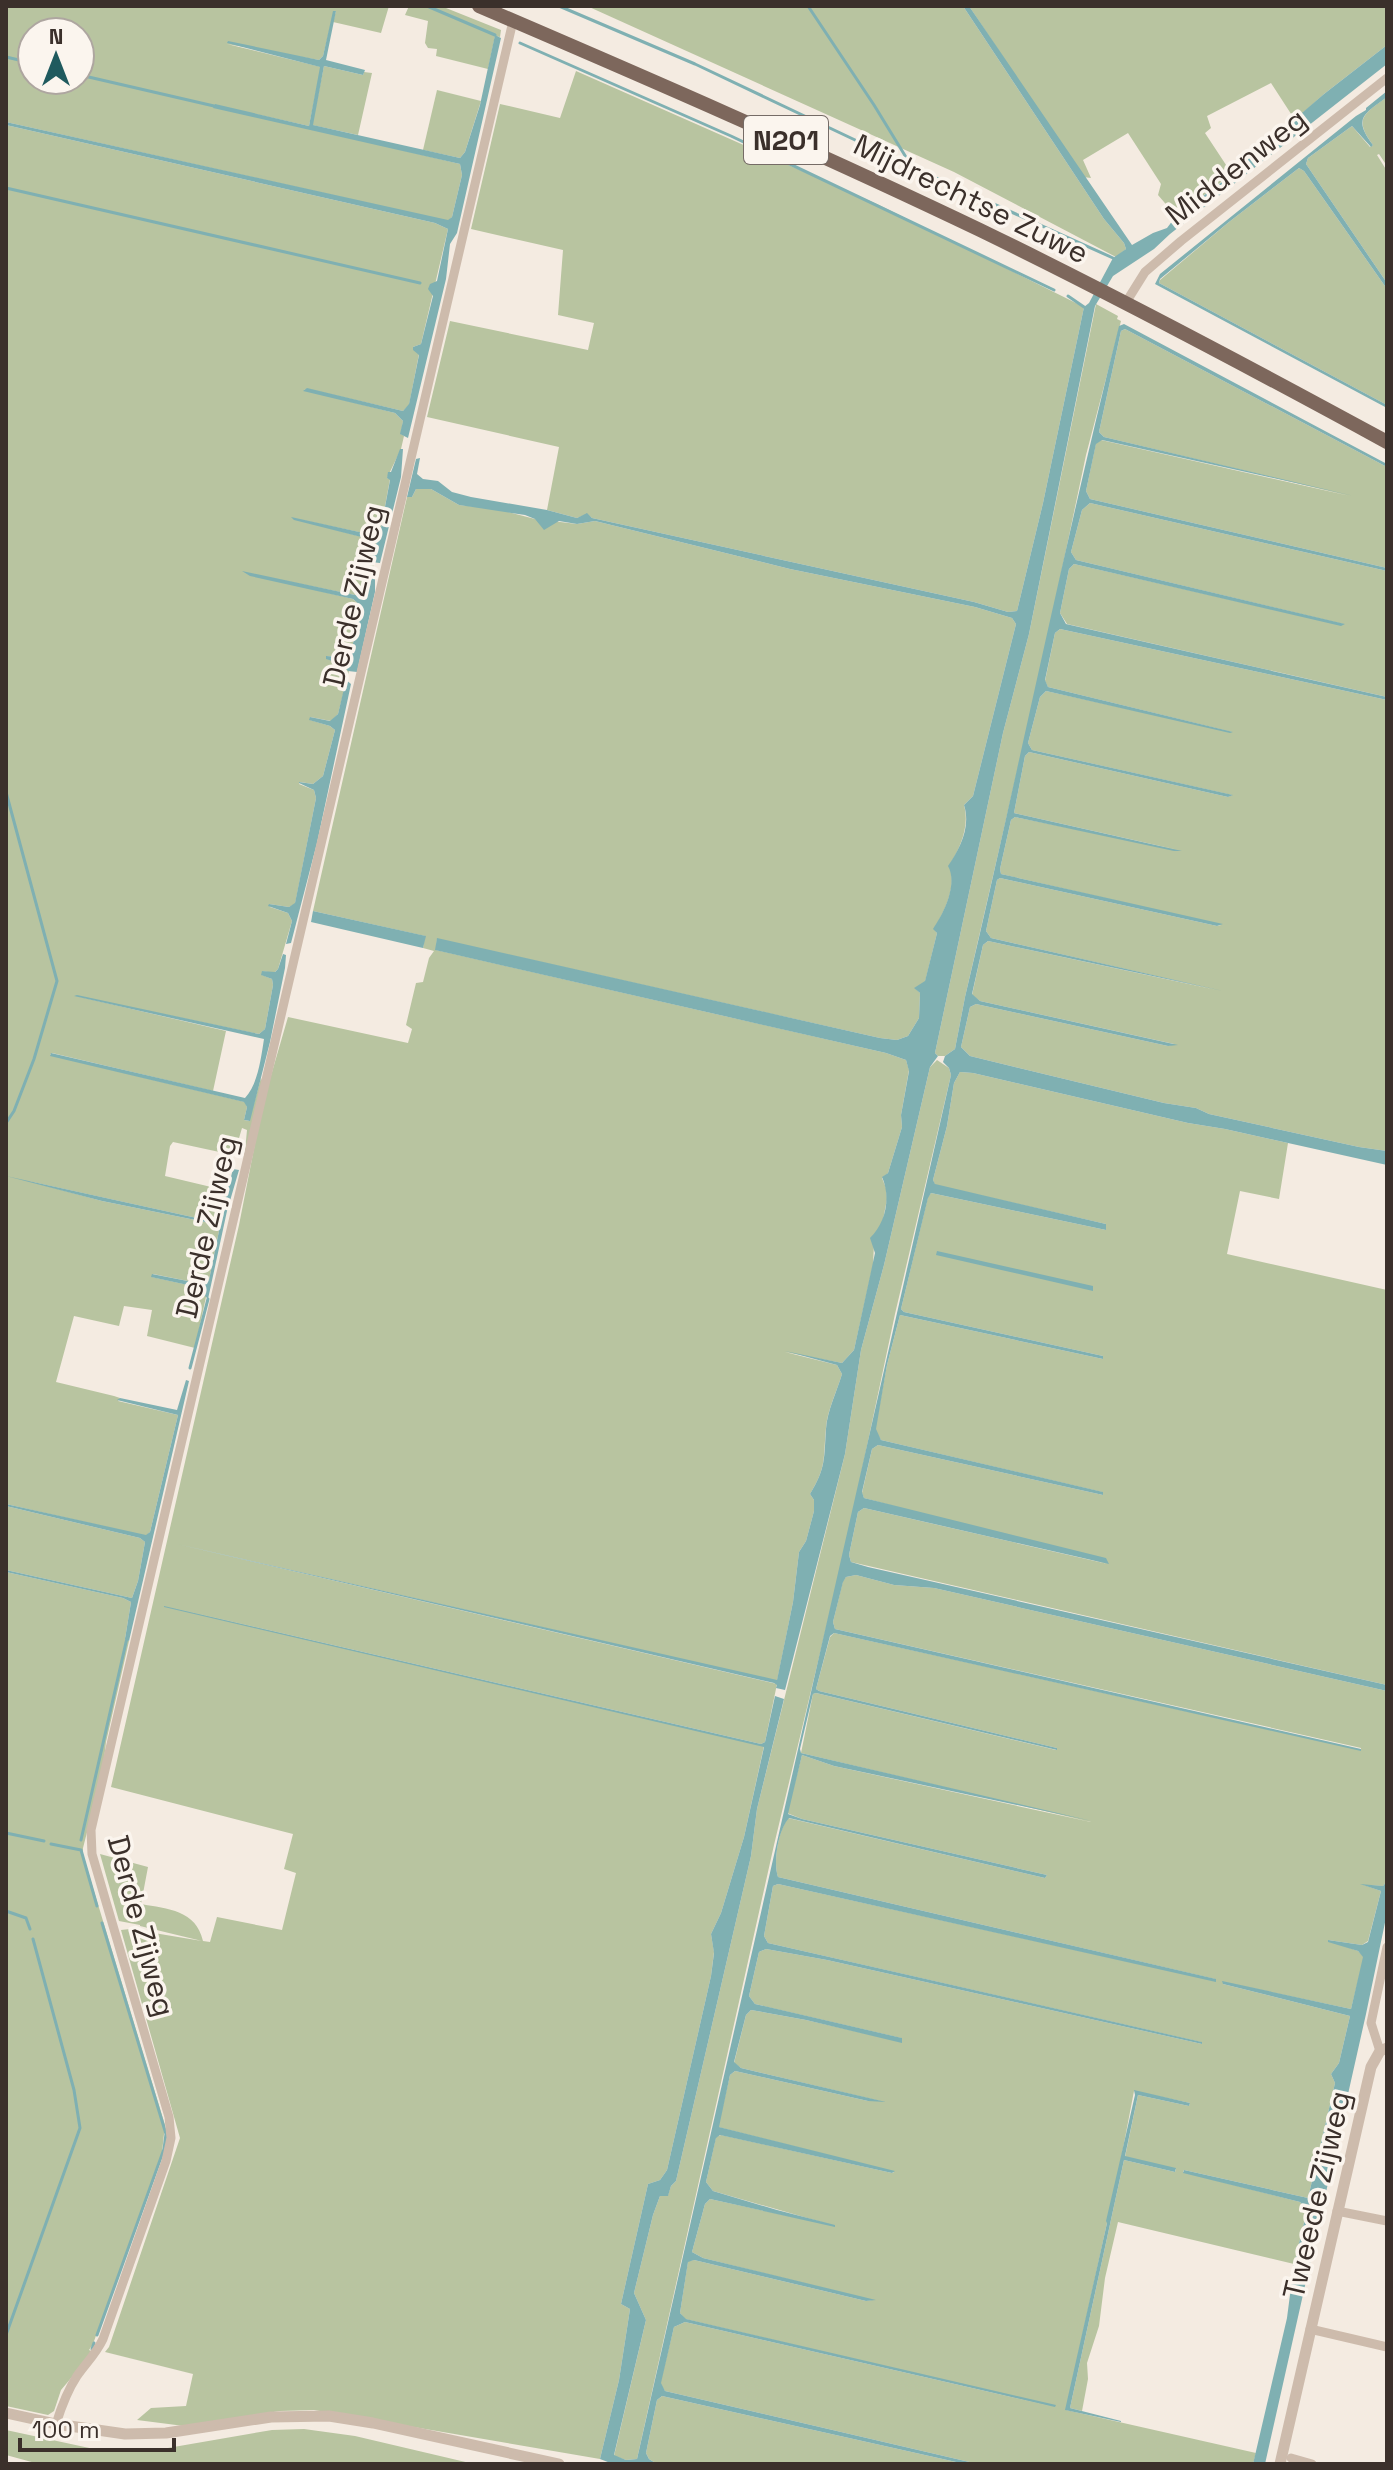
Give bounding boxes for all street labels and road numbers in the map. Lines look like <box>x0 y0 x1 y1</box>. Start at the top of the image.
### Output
street label: Middenweg <box>1157 99 1314 234</box>
road number: N201 <box>744 116 828 164</box>
street label: Mijdrechtse Zuwe <box>847 125 1095 272</box>
street label: Derde Zijweg <box>314 501 393 691</box>
street label: Derde Zijweg <box>167 1132 246 1322</box>
street label: Derde Zijweg <box>99 1831 184 2021</box>
street label: Tweede Zijweg <box>1274 2087 1359 2303</box>

